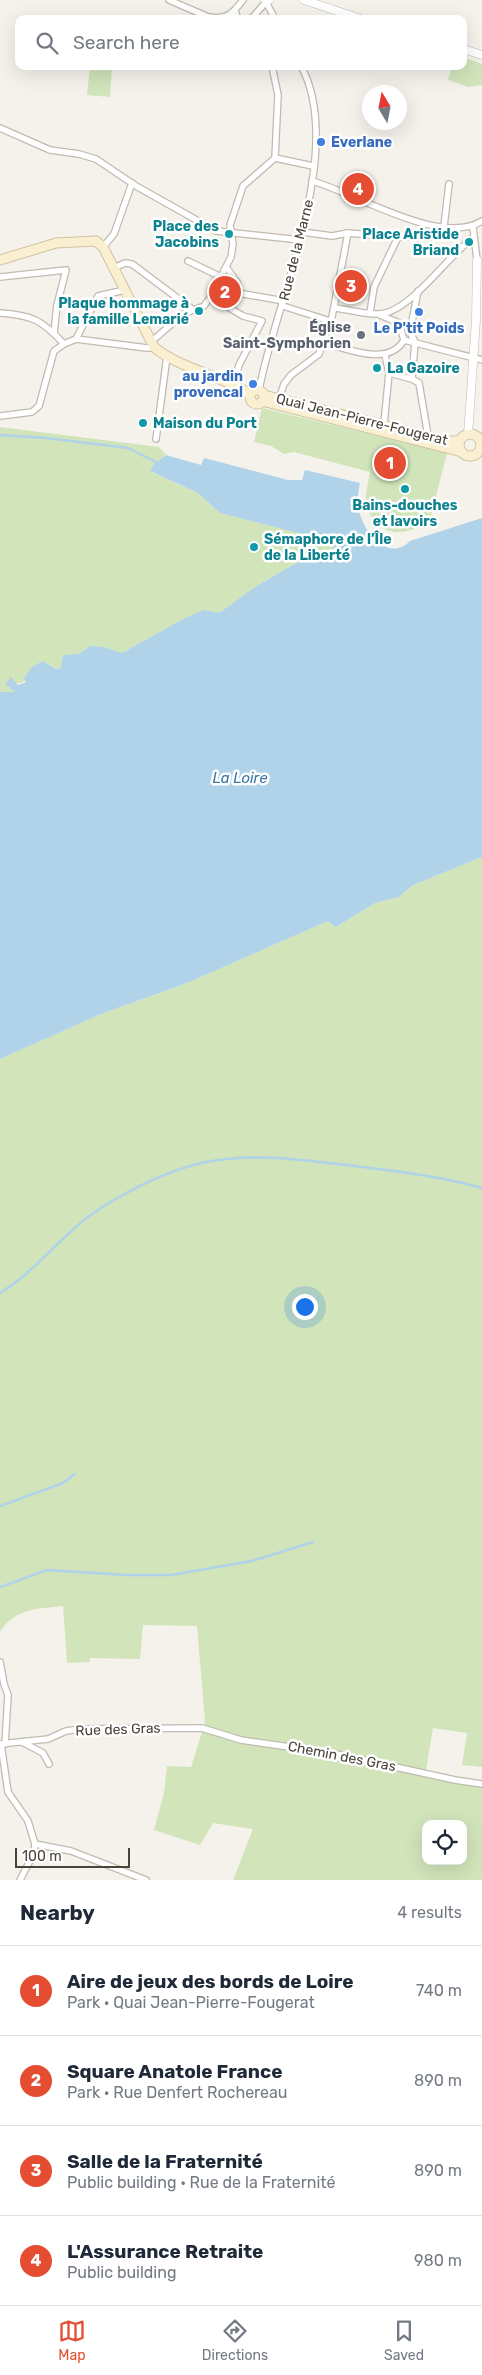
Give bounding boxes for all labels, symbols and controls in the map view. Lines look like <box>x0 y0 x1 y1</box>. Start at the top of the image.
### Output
search box <box>15 15 467 70</box>
icon: search <box>33 29 61 57</box>
text: Search here <box>73 31 180 54</box>
north arrow <box>362 85 407 130</box>
place label: Everlane <box>331 134 392 151</box>
marker: Everlane <box>315 136 327 148</box>
pin: 4 <box>342 170 374 208</box>
street label: Rue de la Marne <box>276 198 317 302</box>
place label: Place des Jacobins <box>153 218 219 251</box>
place label: Place Aristide Briand <box>362 226 459 259</box>
marker: Place des Jacobins <box>223 228 235 240</box>
marker: Place Aristide Briand <box>463 236 475 248</box>
pin: 3 <box>335 267 367 305</box>
pin: 2 <box>209 273 241 311</box>
place label: Plaque hommage à la famille Lemarié <box>58 295 189 328</box>
marker: Plaque hommage à la famille Lemarié <box>193 305 205 317</box>
marker: Le P'tit Poids <box>413 306 425 318</box>
place label: Église Saint-Symphorien <box>223 318 351 352</box>
place label: Le P'tit Poids <box>373 320 465 337</box>
marker: Église Saint-Symphorien <box>355 329 367 341</box>
place label: La Gazoire <box>387 360 460 377</box>
marker: La Gazoire <box>371 362 383 374</box>
place label: au jardin provencal <box>174 368 243 401</box>
marker: au jardin provencal <box>247 378 259 390</box>
street label: Quai Jean-Pierre-Fougerat <box>274 390 450 449</box>
place label: Maison du Port <box>153 415 257 432</box>
marker: Maison du Port <box>137 417 149 429</box>
pin: 1 <box>374 444 406 482</box>
marker: Bains-douches et lavoirs <box>399 483 411 495</box>
place label: Bains-douches et lavoirs <box>352 497 458 530</box>
place label: Sémaphore de l’Île de la Liberté <box>264 530 391 564</box>
marker: Sémaphore de l’Île de la Liberté <box>248 541 260 553</box>
water label: La Loire <box>212 769 268 787</box>
your location <box>292 1294 318 1320</box>
street label: Rue des Gras <box>75 1720 161 1739</box>
street label: Chemin des Gras <box>286 1738 397 1775</box>
map controls <box>422 1820 467 1865</box>
button: locate <box>422 1820 467 1865</box>
scale bar <box>15 1845 130 1868</box>
text: 100 m <box>22 1848 62 1865</box>
text: Nearby <box>20 1900 95 1925</box>
text: 4 results <box>397 1903 462 1922</box>
text: Aire de jeux des bords de Loire <box>67 1970 354 1993</box>
text: 1 <box>32 1981 40 2000</box>
text: 740 m <box>416 1981 462 2000</box>
text: Park · Quai Jean-Pierre-Fougerat <box>67 1993 315 2012</box>
text: Square Anatole France <box>67 2060 283 2083</box>
text: 2 <box>31 2071 41 2090</box>
text: 890 m <box>414 2071 462 2090</box>
text: Park · Rue Denfert Rochereau <box>67 2083 287 2102</box>
text: Salle de la Fraternité <box>67 2150 263 2173</box>
text: 3 <box>31 2161 41 2180</box>
text: 890 m <box>414 2161 462 2180</box>
text: Public building · Rue de la Fraternité <box>67 2173 336 2192</box>
text: L'Assurance Retraite <box>67 2240 263 2263</box>
text: 4 <box>31 2251 41 2270</box>
text: 980 m <box>414 2251 462 2270</box>
text: Public building <box>67 2263 177 2282</box>
tab: Map <box>58 2317 86 2364</box>
tab: Directions <box>202 2317 268 2364</box>
tab: Saved <box>384 2317 424 2364</box>

